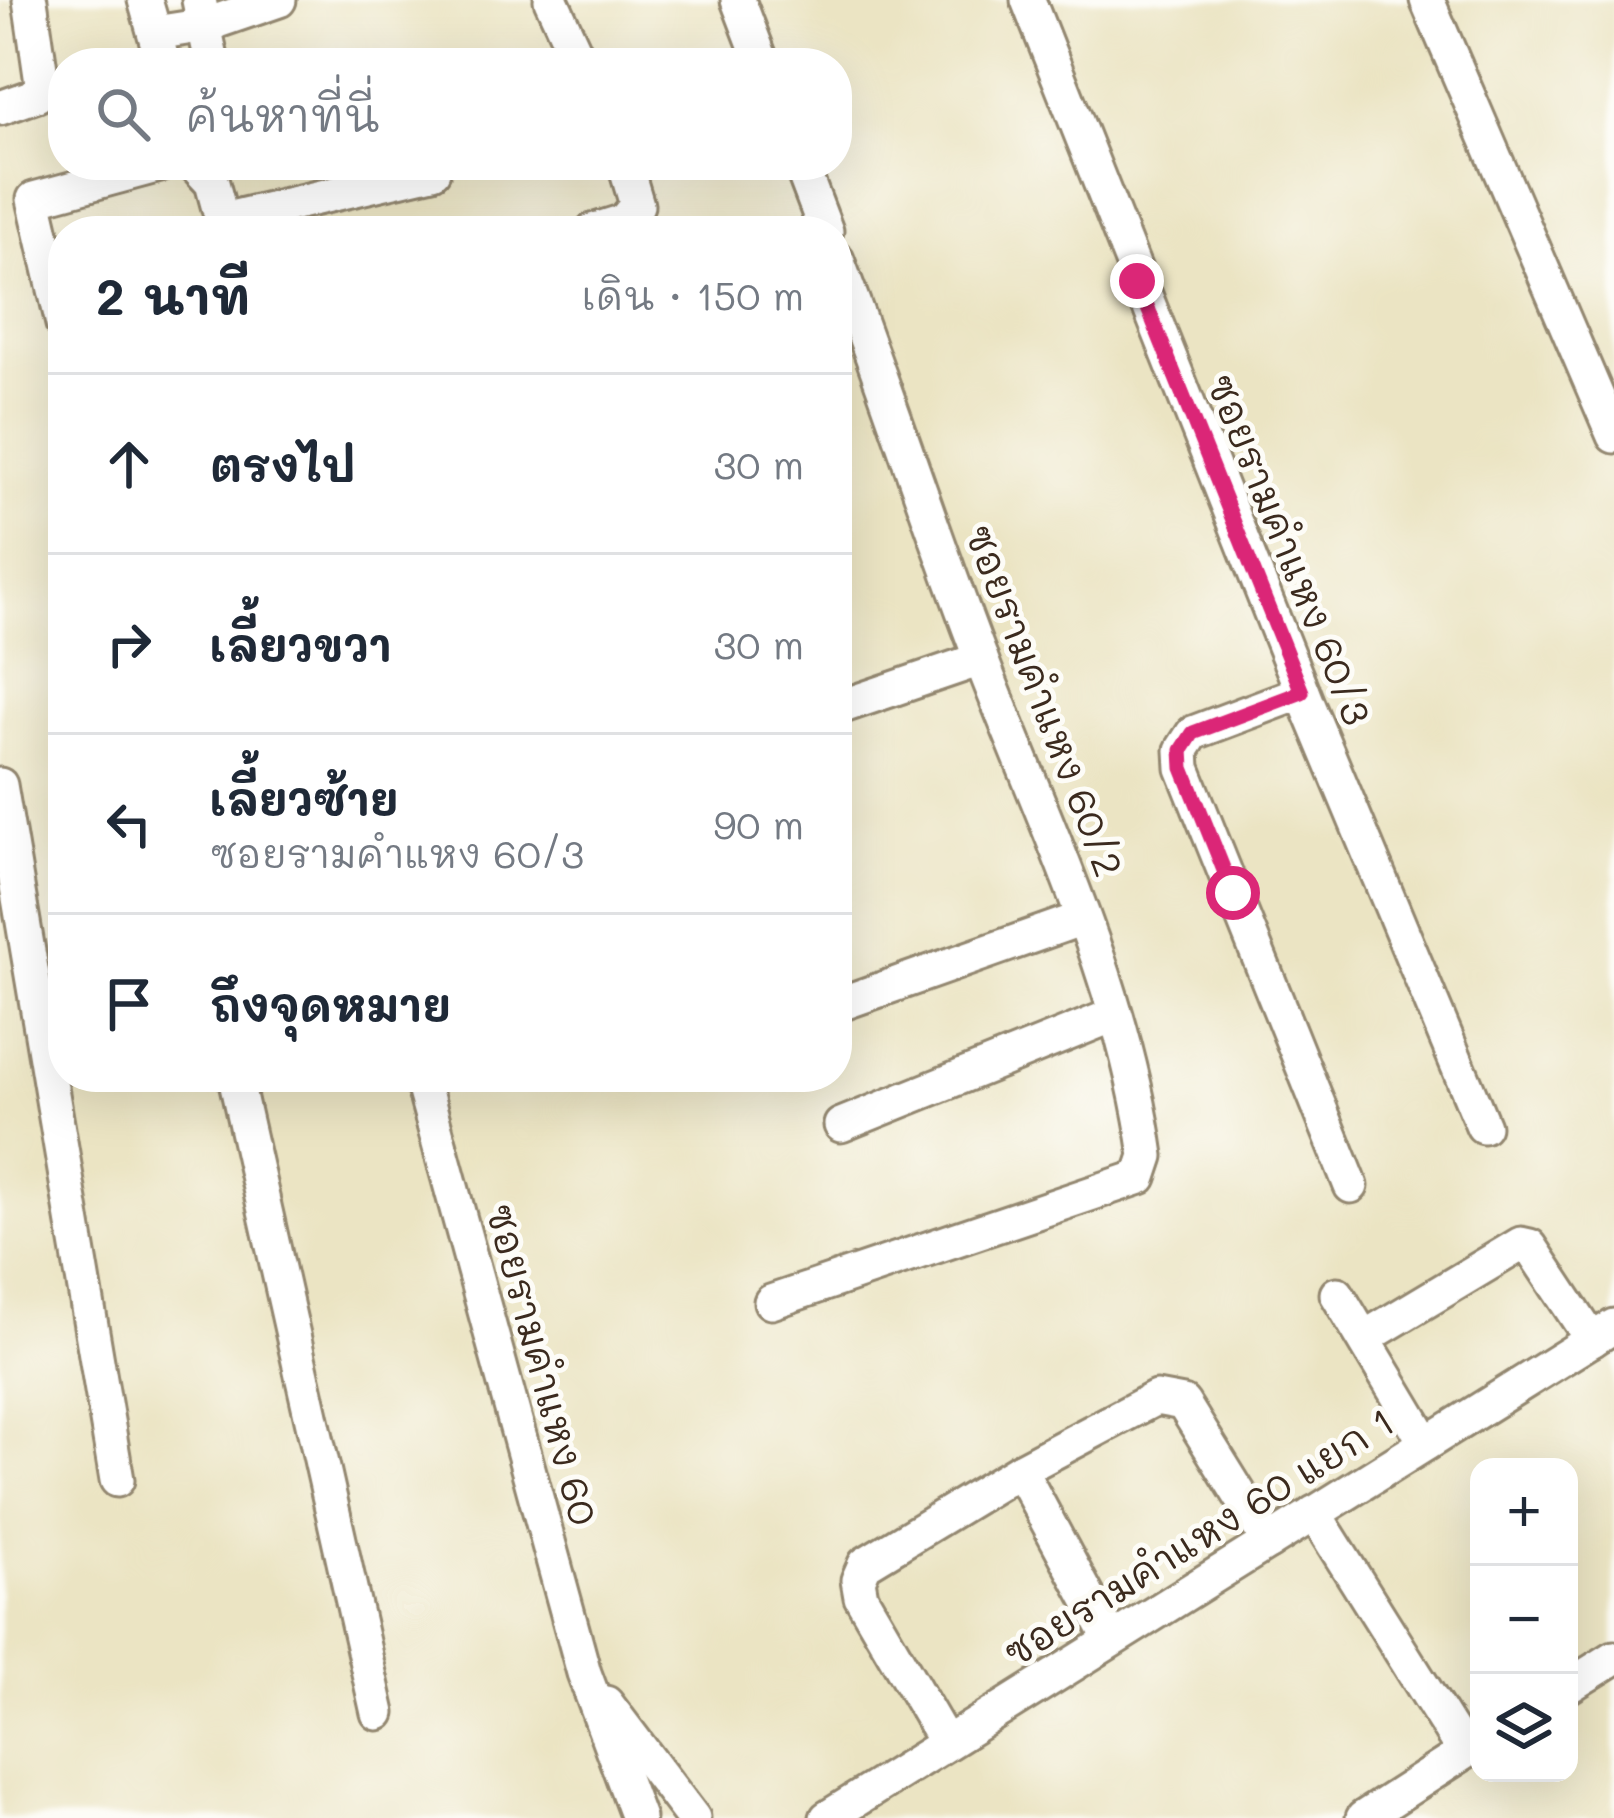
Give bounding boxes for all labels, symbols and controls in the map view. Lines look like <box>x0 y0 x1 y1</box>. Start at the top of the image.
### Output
search box <box>48 48 852 180</box>
icon: search <box>90 81 156 147</box>
text: ค้นหาที่นี่ <box>186 85 380 143</box>
route end <box>1110 254 1164 308</box>
text: 2 นาที <box>96 261 250 328</box>
text: เดิน · 150 m <box>582 269 804 320</box>
street label: ซอยรามคำแหง 60/3 <box>1196 366 1384 732</box>
icon: ahead <box>96 431 162 497</box>
text: ตรงไป <box>210 435 356 493</box>
text: 30 m <box>714 438 804 489</box>
street label: ซอยรามคำแหง 60/2 <box>954 517 1136 883</box>
icon: right <box>96 611 162 677</box>
text: เลี้ยวขวา <box>210 615 392 673</box>
text: 30 m <box>714 618 804 669</box>
text: เลี้ยวซ้าย <box>210 769 398 827</box>
icon: left <box>96 791 162 857</box>
text: 90 m <box>713 798 804 849</box>
text: ซอยรามคำแหง 60/3 <box>210 827 584 878</box>
route start <box>1206 866 1260 920</box>
icon: arrive <box>96 971 162 1037</box>
text: ถึงจุดหมาย <box>210 975 451 1033</box>
street label: ซอยรามคำแหง 60 <box>476 1198 610 1530</box>
street label: ซอยรามคำแหง 60 แยก 1 <box>993 1395 1403 1677</box>
map controls <box>1470 1458 1578 1782</box>
button: + <box>1470 1458 1578 1566</box>
button: − <box>1470 1566 1578 1674</box>
button: layers <box>1470 1674 1578 1782</box>

